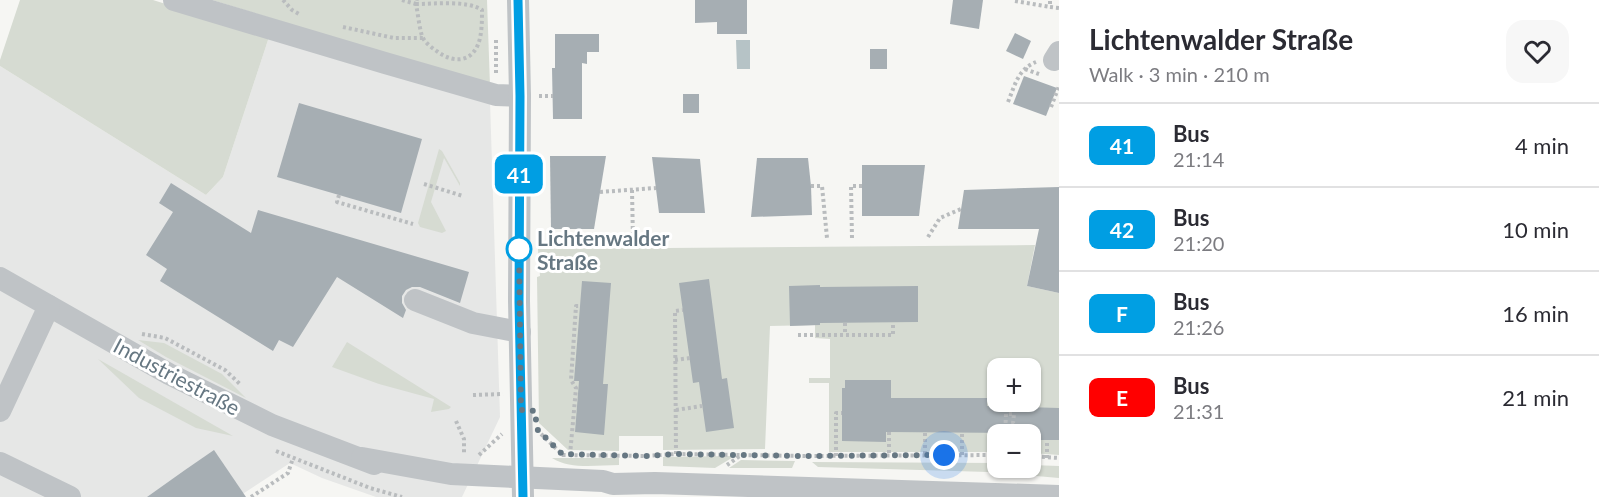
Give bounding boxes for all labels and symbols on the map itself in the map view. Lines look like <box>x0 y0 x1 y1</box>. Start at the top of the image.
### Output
line badge: 41 <box>492 154 546 194</box>
place label: Lichtenwalder Straße <box>537 225 669 274</box>
marker: Lichtenwalder Straße <box>506 236 532 262</box>
street label: Industriestraße <box>110 332 244 420</box>
your location <box>929 440 959 470</box>

